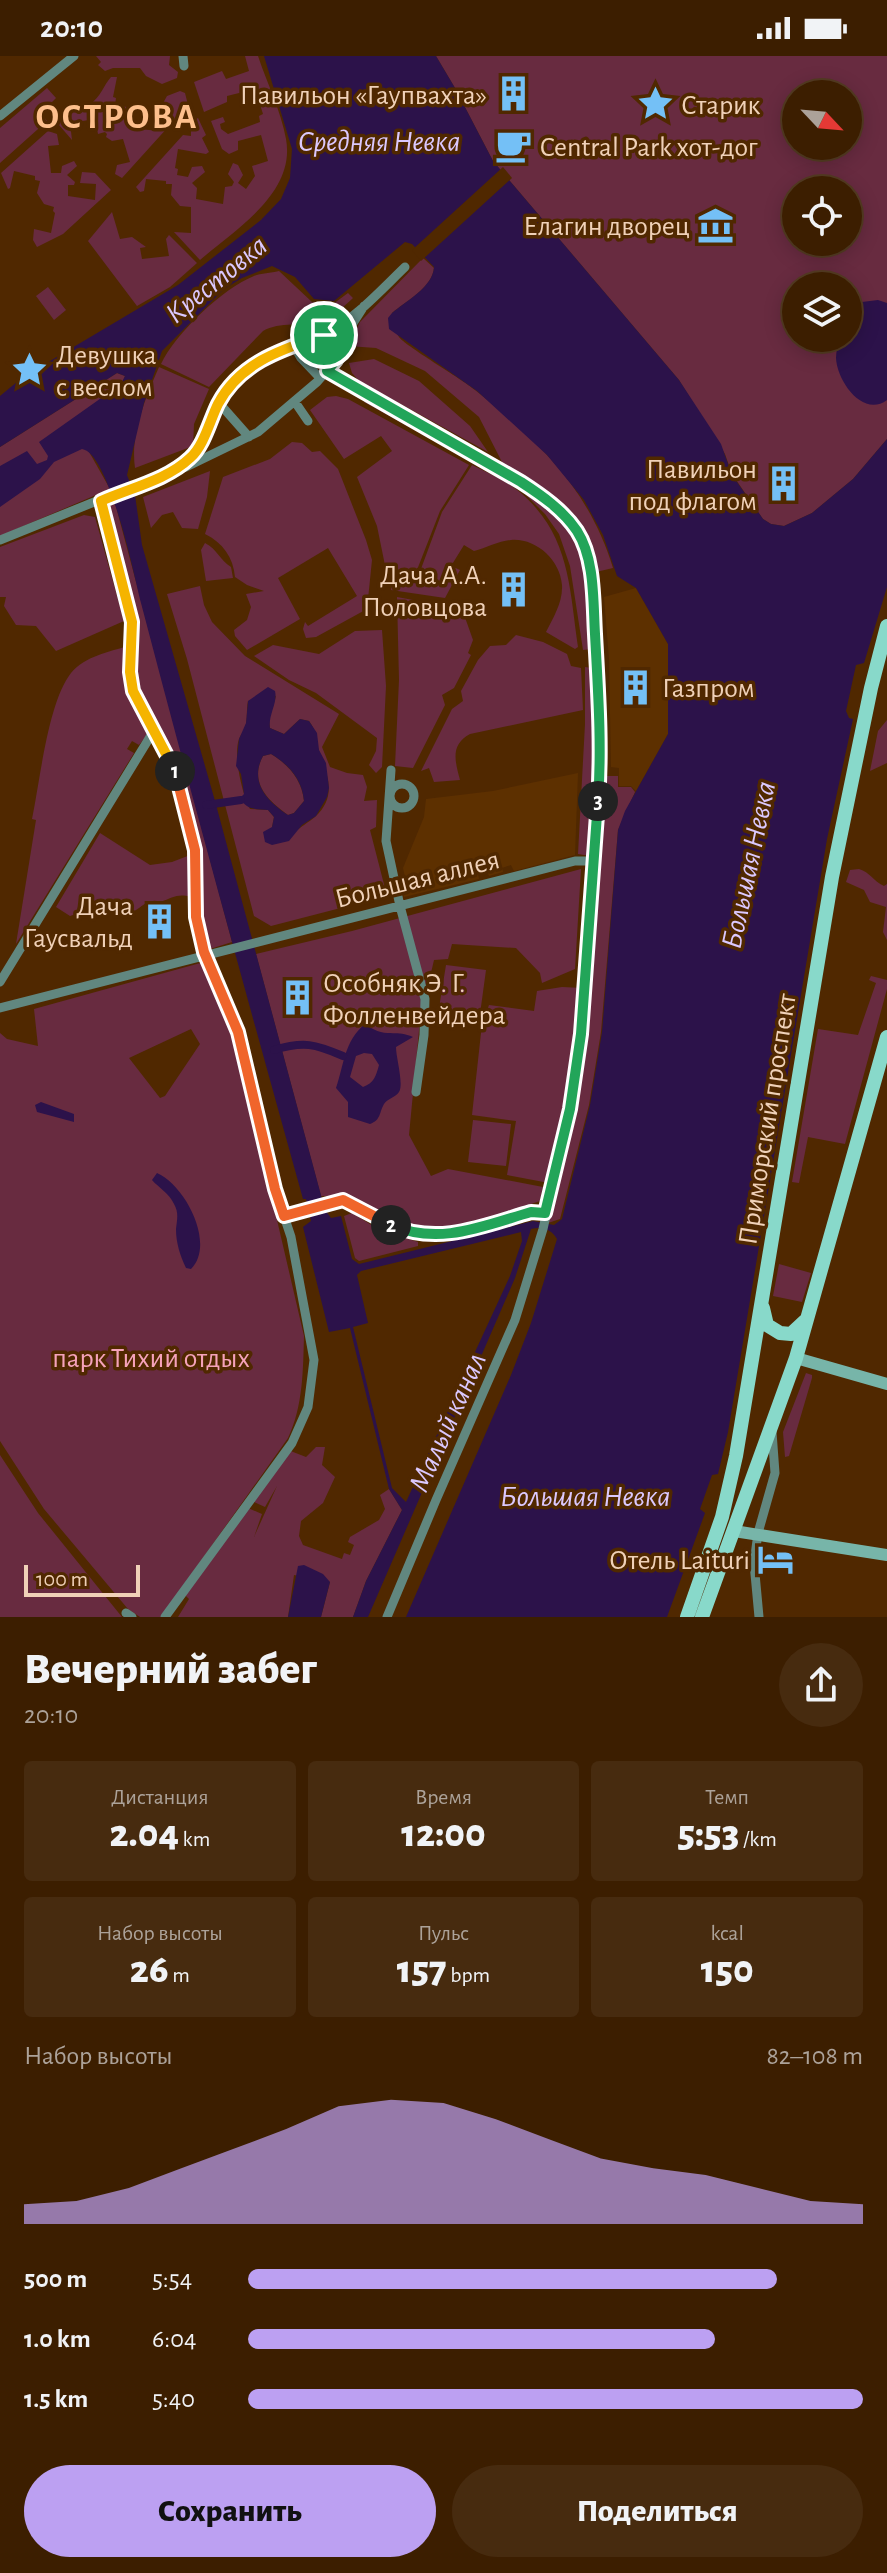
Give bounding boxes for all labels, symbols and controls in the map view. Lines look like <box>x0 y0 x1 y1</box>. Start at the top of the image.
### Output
text: 20:10 <box>40 13 103 43</box>
building icon: Павильон «Гаупвахта» <box>494 75 532 113</box>
north arrow <box>782 80 862 160</box>
map controls <box>782 80 862 352</box>
place label: Павильон «Гаупвахта» <box>240 82 487 110</box>
place icon: Старик <box>636 85 674 123</box>
place label: Старик <box>681 92 761 120</box>
district label: ОСТРОВА <box>35 99 199 135</box>
water label: Средняя Невка <box>298 127 460 157</box>
cafe icon: Central Park хот-дог <box>495 127 533 165</box>
place label: Central Park хот-дог <box>540 134 758 162</box>
button: locate <box>782 176 862 256</box>
museum icon: Елагин дворец <box>697 206 735 244</box>
place label: Елагин дворец <box>523 213 690 241</box>
water label: Крестовка <box>160 230 273 329</box>
button: layers <box>782 272 862 352</box>
pin <box>290 301 358 369</box>
icon: arrive <box>302 313 346 357</box>
place label: Девушка с веслом <box>56 342 157 402</box>
place icon: Девушка с веслом <box>11 351 49 389</box>
place label: Павильон под флагом <box>629 456 757 516</box>
building icon: Павильон под флагом <box>764 465 802 503</box>
place label: Дача А.А. Половцова <box>363 562 487 622</box>
building icon: Дача А.А. Половцова <box>494 571 532 609</box>
building icon: Газпром <box>617 668 655 706</box>
place label: Газпром <box>662 675 755 703</box>
pin: 1 <box>155 751 195 791</box>
text: 1 <box>171 760 179 782</box>
water label: Большая Невка <box>717 779 781 952</box>
pin: 3 <box>578 781 618 821</box>
text: 3 <box>593 790 603 812</box>
street label: Большая аллея <box>332 846 503 914</box>
place label: Дача Гаусвальд <box>24 893 133 953</box>
building icon: Дача Гаусвальд <box>140 902 178 940</box>
place label: Особняк Э. Г. Фолленвейдера <box>323 970 506 1030</box>
building icon: Особняк Э. Г. Фолленвейдера <box>278 979 316 1017</box>
street label: Приморский проспект <box>734 991 802 1247</box>
pin: 2 <box>371 1205 411 1245</box>
text: 2 <box>386 1214 396 1236</box>
park label: парк Тихий отдых <box>52 1345 250 1373</box>
water label: Малый канал <box>404 1348 492 1497</box>
water label: Большая Невка <box>500 1482 670 1512</box>
hotel icon: Отель Laituri <box>757 1540 795 1578</box>
place label: Отель Laituri <box>609 1547 750 1575</box>
scale bar <box>24 1561 140 1597</box>
text: 100 m <box>36 1568 88 1590</box>
button: share <box>779 1643 863 1727</box>
text: Вечерний забег <box>24 1648 317 1692</box>
text: 20:10 <box>24 1702 78 1728</box>
text: Дистанция <box>111 1786 208 1808</box>
text: Время <box>415 1786 472 1808</box>
text: Темп <box>705 1786 749 1808</box>
text: 2.04 <box>109 1814 179 1854</box>
text: 12:00 <box>401 1814 486 1854</box>
text: 5:53 <box>677 1814 739 1854</box>
text: km <box>179 1828 210 1850</box>
text: /km <box>739 1828 777 1850</box>
text: Набор высоты <box>97 1922 223 1944</box>
text: Пульс <box>418 1922 469 1944</box>
text: kcal <box>710 1922 744 1944</box>
text: 26 <box>130 1950 169 1990</box>
text: 157 <box>397 1950 447 1990</box>
text: 150 <box>701 1950 754 1990</box>
text: m <box>169 1964 190 1986</box>
text: bpm <box>447 1964 490 1986</box>
text: Набор высоты <box>24 2043 173 2069</box>
text: 82–108 m <box>766 2043 863 2069</box>
text: 500 m <box>24 2266 87 2292</box>
text: 5:54 <box>152 2266 192 2292</box>
text: 1.0 km <box>24 2326 91 2352</box>
text: 6:04 <box>152 2326 196 2352</box>
text: 1.5 km <box>24 2386 88 2412</box>
text: 5:40 <box>152 2386 195 2412</box>
button: Сохранить <box>24 2465 436 2557</box>
button: Поделиться <box>452 2465 863 2557</box>

